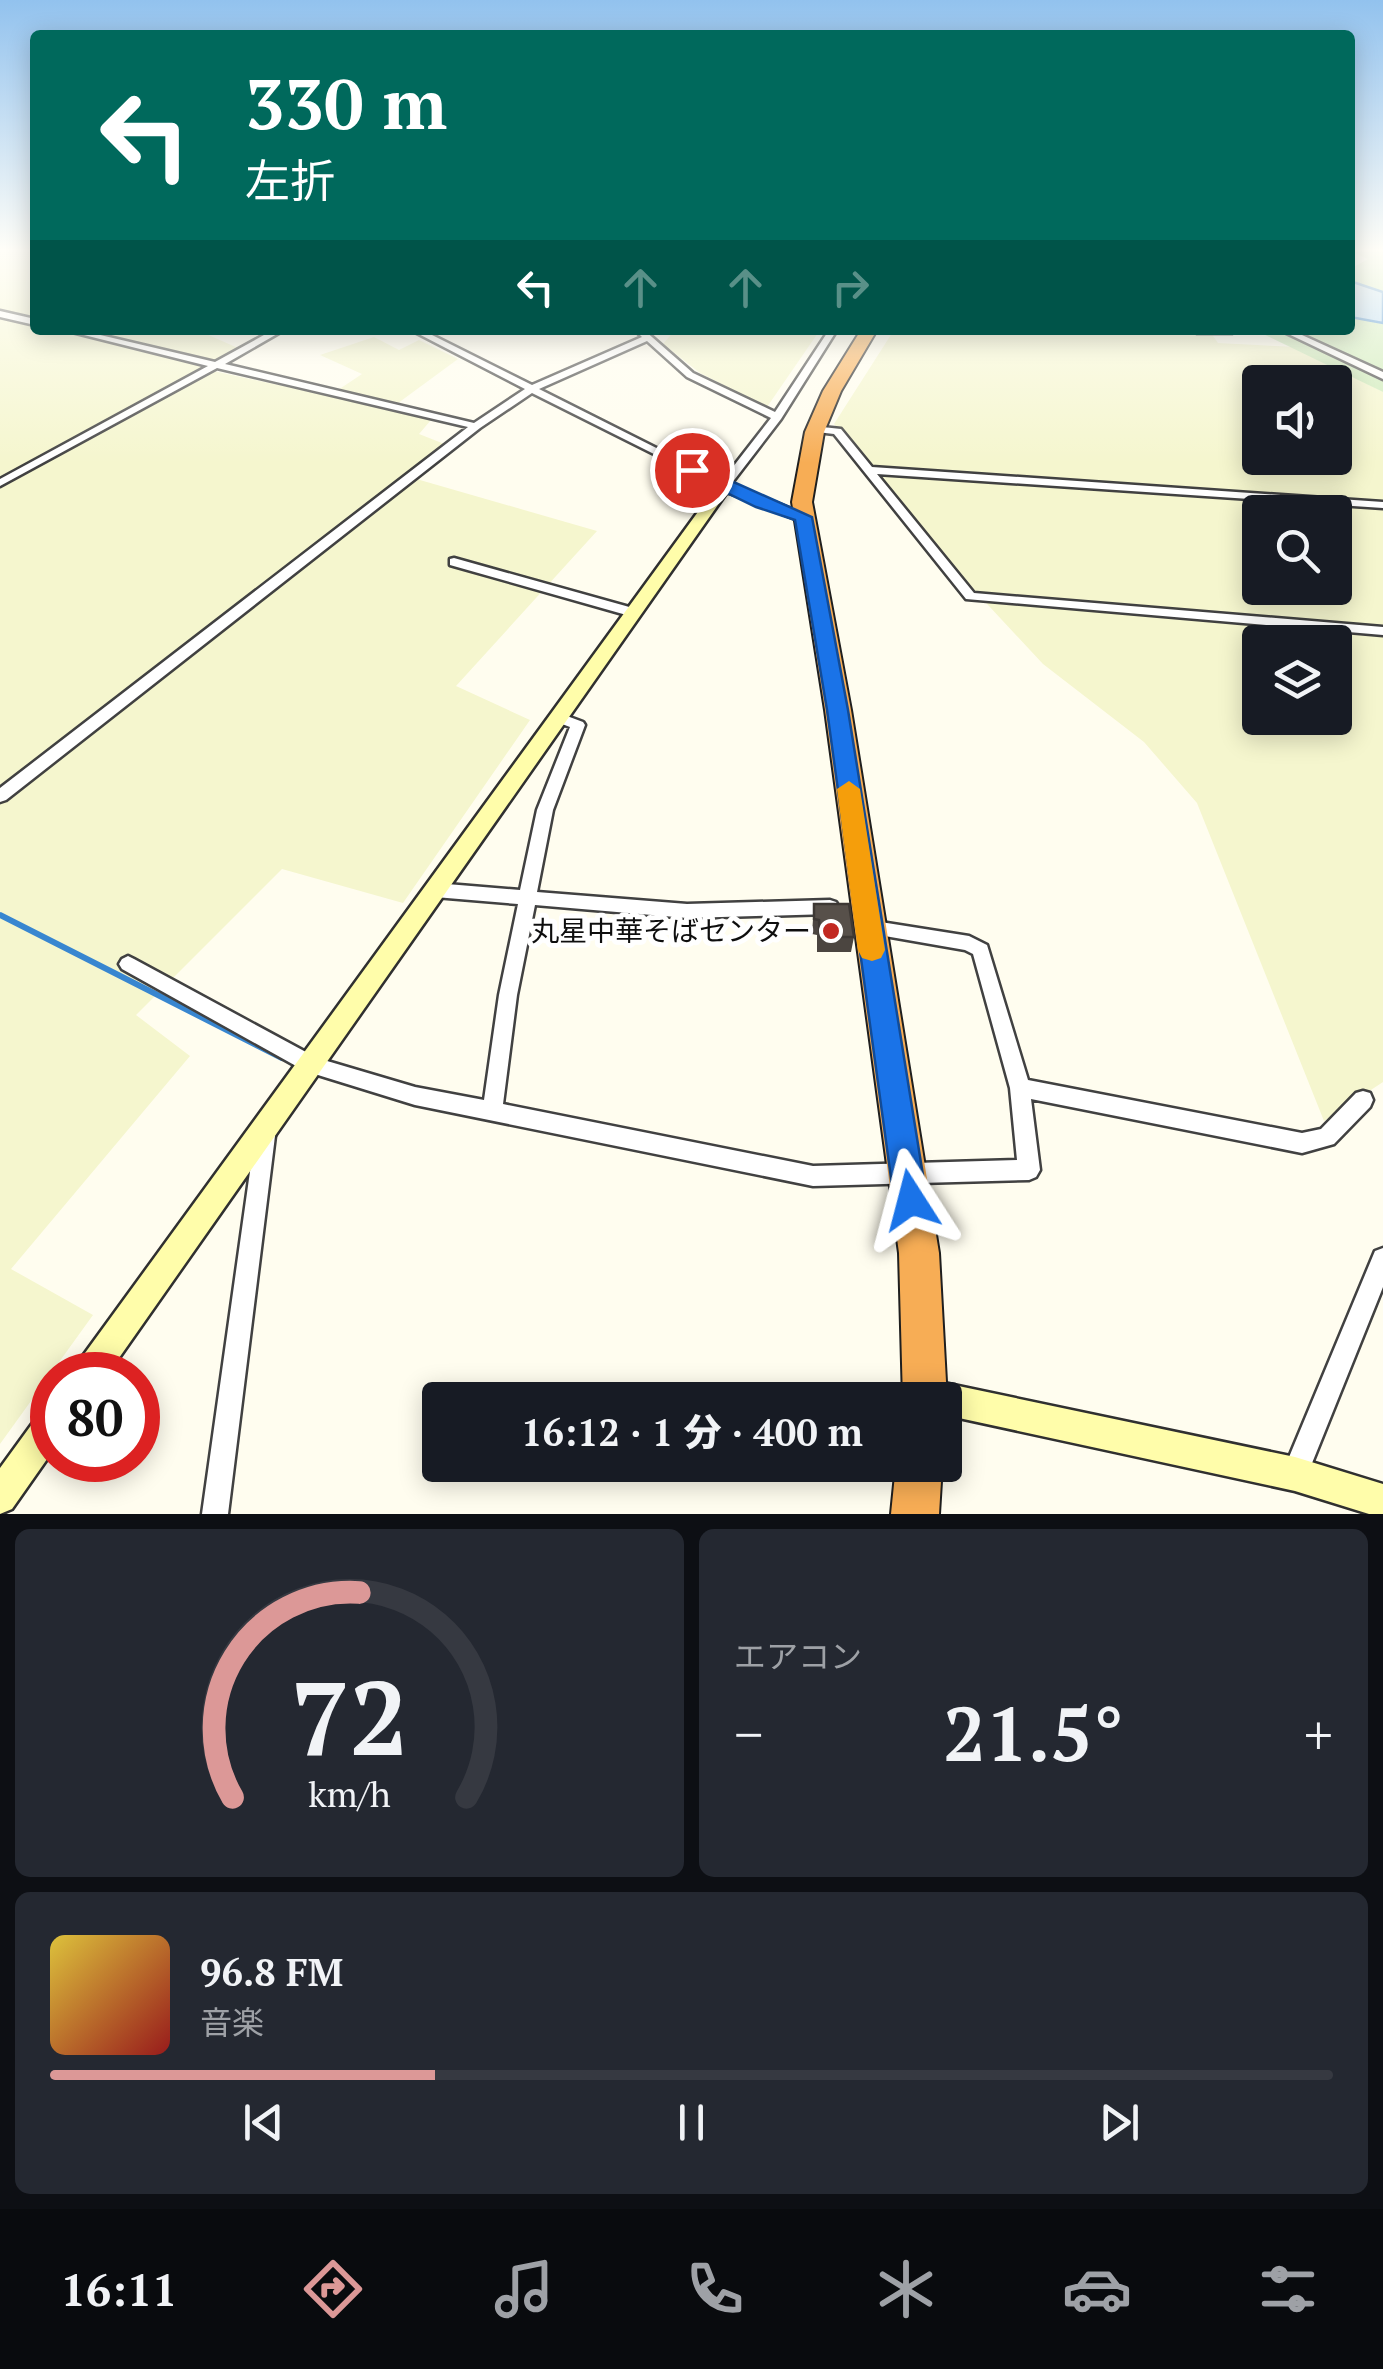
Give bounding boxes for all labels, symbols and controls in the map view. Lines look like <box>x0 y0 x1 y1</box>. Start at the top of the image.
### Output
text: 330 m <box>245 56 447 149</box>
icon: left <box>80 70 210 200</box>
text: 左折 <box>245 150 335 210</box>
icon: left <box>508 260 563 315</box>
icon: ahead <box>613 260 668 315</box>
icon: ahead <box>718 260 773 315</box>
icon: right <box>823 260 878 315</box>
map controls <box>1242 365 1352 735</box>
button: sound <box>1242 365 1352 475</box>
pin <box>650 428 735 513</box>
icon: arrive <box>665 443 720 498</box>
button: search <box>1242 495 1352 605</box>
button: layers <box>1242 625 1352 735</box>
place label: 丸星中華そばセンター <box>531 912 811 949</box>
marker: 丸星中華そばセンター <box>820 920 842 942</box>
position arrow <box>859 1148 963 1252</box>
speed limit sign: 80 <box>30 1352 160 1482</box>
text: 16:12 · 1 分 · 400 m <box>521 1407 863 1457</box>
text: エアコン <box>734 1635 862 1677</box>
text: 72 <box>291 1647 408 1785</box>
text: 21.5° <box>943 1683 1124 1782</box>
text: − <box>734 1697 763 1770</box>
text: + <box>1304 1697 1333 1770</box>
text: km/h <box>308 1770 391 1817</box>
text: 96.8 FM <box>200 1947 343 1997</box>
text: 音楽 <box>200 2001 264 2043</box>
icon: previous <box>236 2095 291 2150</box>
icon: pause <box>664 2095 719 2150</box>
icon: next <box>1092 2095 1147 2150</box>
icon: directions <box>298 2254 368 2324</box>
icon: music <box>489 2254 559 2324</box>
icon: phone <box>680 2254 750 2324</box>
icon: climate <box>871 2254 941 2324</box>
icon: car <box>1062 2254 1132 2324</box>
icon: filters <box>1253 2254 1323 2324</box>
text: 16:11 <box>60 2259 178 2319</box>

